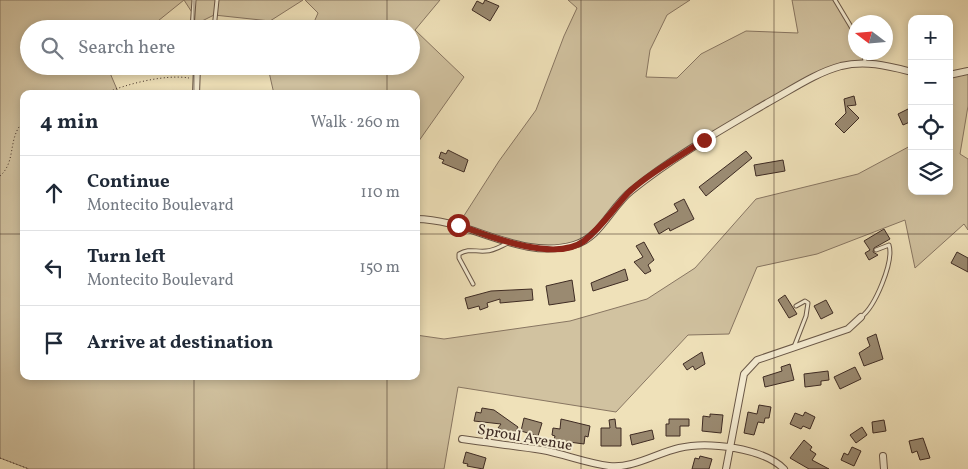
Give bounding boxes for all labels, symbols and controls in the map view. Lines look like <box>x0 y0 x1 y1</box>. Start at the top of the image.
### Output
north arrow <box>848 15 893 60</box>
map controls <box>908 15 953 195</box>
button: + <box>908 15 953 60</box>
search box <box>20 20 420 75</box>
icon: search <box>38 34 66 62</box>
text: Search here <box>78 35 175 61</box>
button: − <box>908 60 953 105</box>
button: locate <box>908 105 953 150</box>
text: 4 min <box>40 108 99 137</box>
text: Walk · 260 m <box>310 112 400 134</box>
route end <box>693 129 716 152</box>
button: layers <box>908 150 953 195</box>
text: Continue <box>87 169 170 195</box>
icon: ahead <box>40 179 68 207</box>
text: 110 m <box>361 182 400 204</box>
text: Montecito Boulevard <box>87 195 234 217</box>
route start <box>447 214 470 237</box>
text: Turn left <box>87 244 166 270</box>
icon: left <box>40 254 68 282</box>
text: 150 m <box>359 257 400 279</box>
text: Montecito Boulevard <box>87 270 234 292</box>
icon: arrive <box>40 329 68 357</box>
text: Arrive at destination <box>87 330 273 356</box>
street label: Sproul Avenue <box>476 420 574 457</box>

